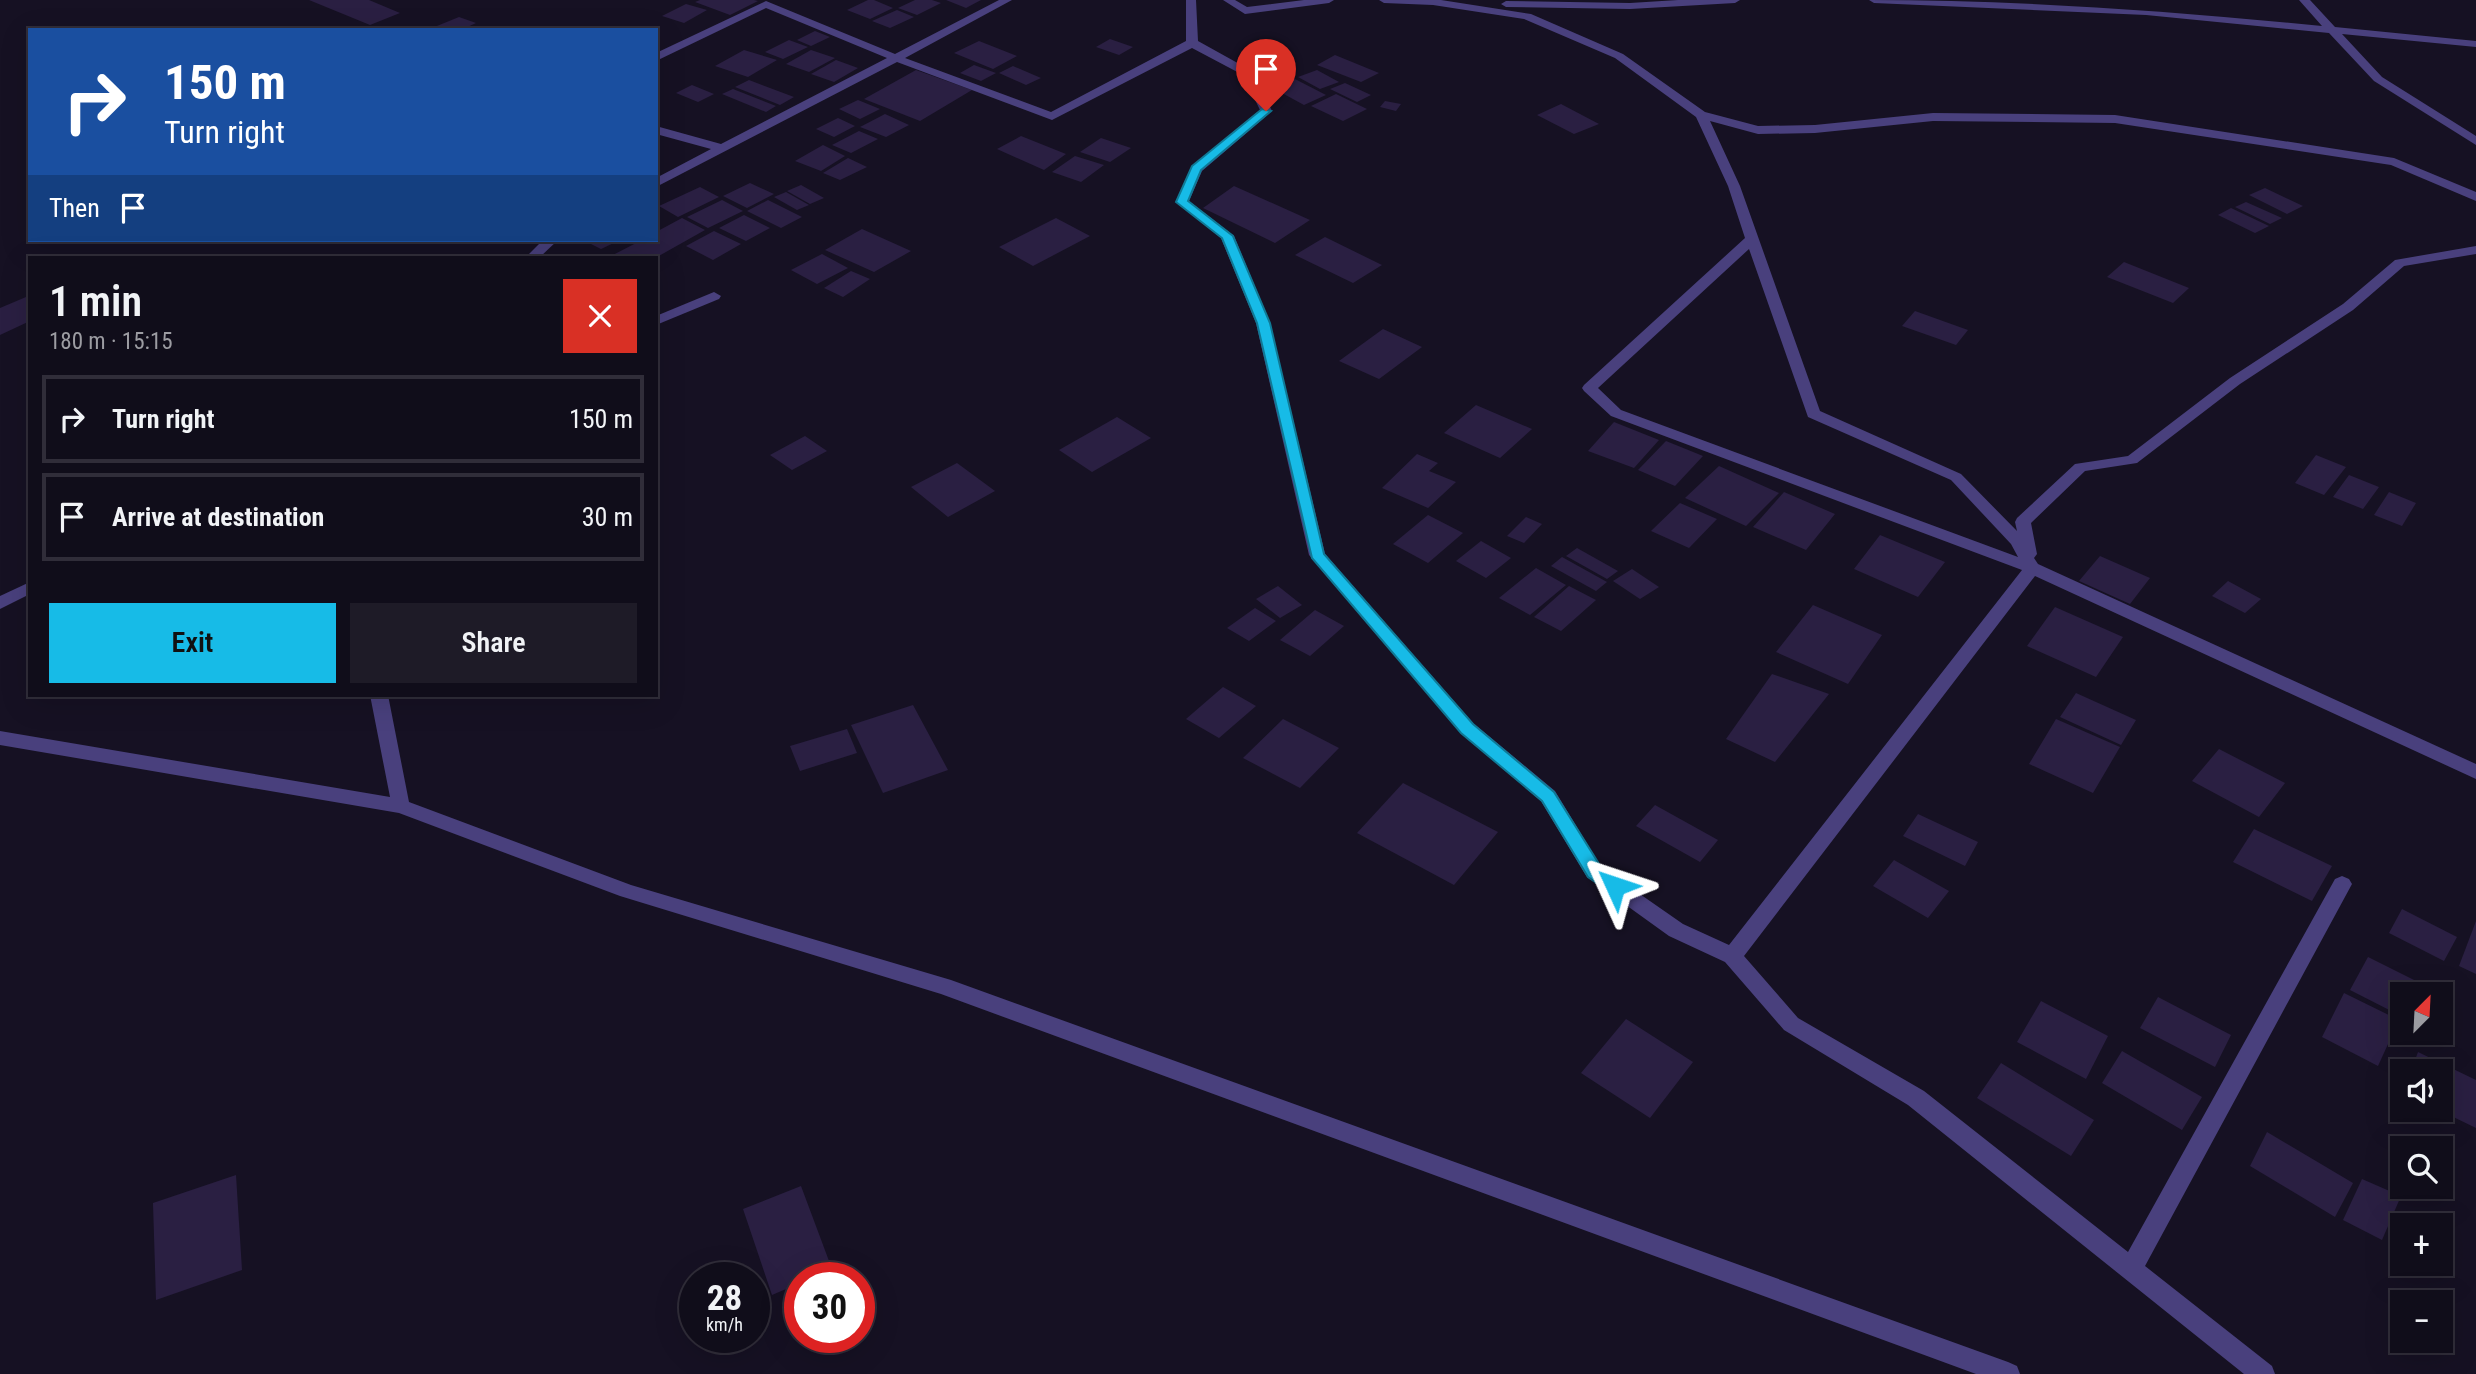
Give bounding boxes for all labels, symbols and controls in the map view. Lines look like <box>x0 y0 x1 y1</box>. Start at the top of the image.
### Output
pin <box>1236 39 1296 111</box>
icon: arrive <box>1247 50 1285 88</box>
text: 150 m <box>164 54 286 111</box>
icon: right <box>49 56 140 147</box>
text: Turn right <box>164 113 285 151</box>
icon: arrive <box>114 189 152 227</box>
text: Then <box>49 193 100 223</box>
text: 1 min <box>49 277 142 326</box>
button: close <box>563 279 637 353</box>
text: 180 m · 15:15 <box>49 328 173 355</box>
icon: right <box>53 400 91 438</box>
text: Turn right <box>112 404 214 434</box>
text: 150 m <box>569 404 633 434</box>
icon: arrive <box>53 498 91 536</box>
text: Arrive at destination <box>112 502 324 532</box>
text: 30 m <box>582 502 633 532</box>
button: Exit <box>49 603 336 683</box>
button: Share <box>350 603 637 683</box>
position arrow <box>1578 849 1652 923</box>
north arrow <box>2390 982 2454 1045</box>
map controls <box>2390 982 2453 1353</box>
button: sound <box>2390 1059 2453 1122</box>
button: search <box>2390 1136 2453 1199</box>
button: + <box>2390 1213 2453 1276</box>
speed limit sign: 30 <box>784 1262 875 1353</box>
text: 28 <box>707 1278 742 1319</box>
button: − <box>2390 1290 2453 1353</box>
text: km/h <box>706 1314 743 1335</box>

